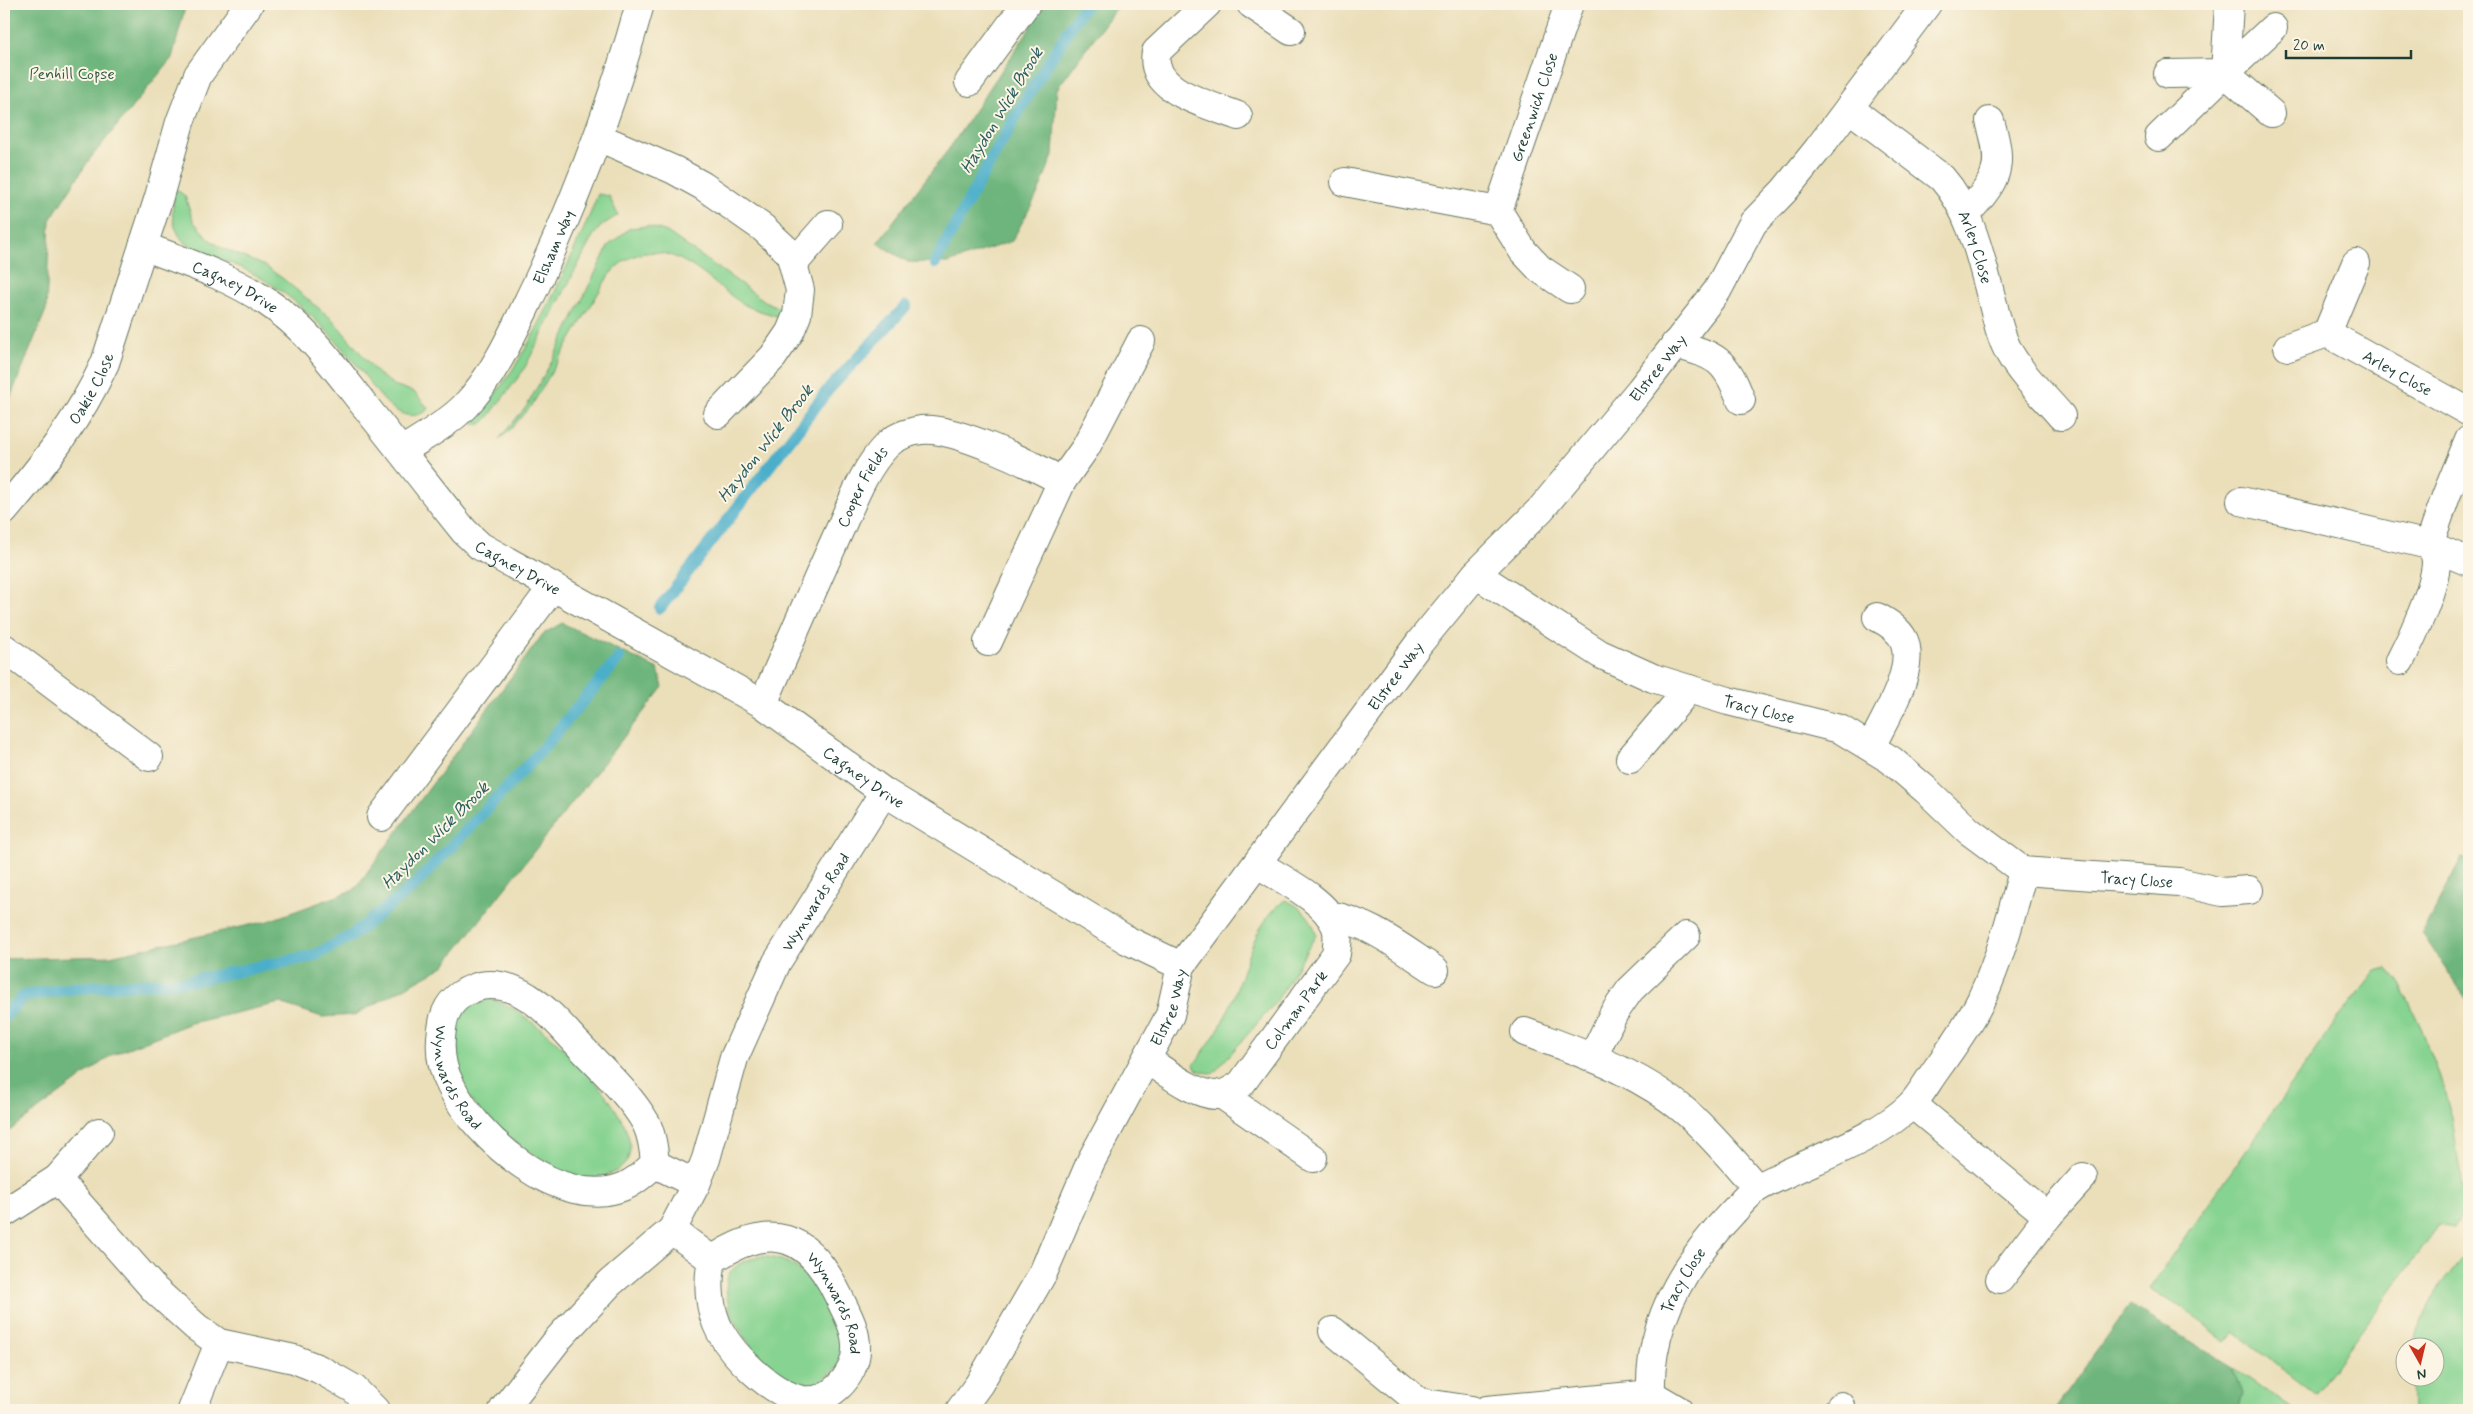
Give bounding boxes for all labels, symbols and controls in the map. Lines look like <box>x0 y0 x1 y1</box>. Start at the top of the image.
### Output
scale bar <box>2286 28 2410 60</box>
text: 20 m <box>2293 36 2325 56</box>
water label: Haydon Wick Brook <box>955 42 1050 178</box>
street label: Greenwich Close <box>1507 50 1564 165</box>
park label: Penhill Copse <box>29 64 115 85</box>
street label: Elsham Way <box>529 207 580 288</box>
street label: Arley Close <box>1953 207 1996 286</box>
street label: Cagney Drive <box>189 256 282 319</box>
street label: Elstree Way <box>1625 330 1692 407</box>
street label: Arley Close <box>2359 346 2435 401</box>
street label: Oakie Close <box>65 350 120 429</box>
water label: Haydon Wick Brook <box>712 379 820 508</box>
street label: Cooper Fields <box>833 442 893 531</box>
street label: Cagney Drive <box>471 536 564 601</box>
street label: Elstree Way <box>1364 638 1429 716</box>
street label: Tracy Close <box>1720 691 1797 729</box>
street label: Cagney Drive <box>818 742 908 814</box>
water label: Haydon Wick Brook <box>377 776 496 895</box>
street label: Wynwards Road <box>777 849 855 956</box>
street label: Tracy Close <box>2099 867 2174 894</box>
street label: Colman Park <box>1260 966 1333 1055</box>
street label: Elstree Way <box>1146 967 1192 1050</box>
street label: Wynwards Road <box>429 1024 486 1135</box>
street label: Tracy Close <box>1657 1243 1711 1317</box>
street label: Wynwards Road <box>801 1248 865 1355</box>
north arrow <box>2396 1336 2446 1386</box>
text: N <box>2416 1364 2428 1383</box>

